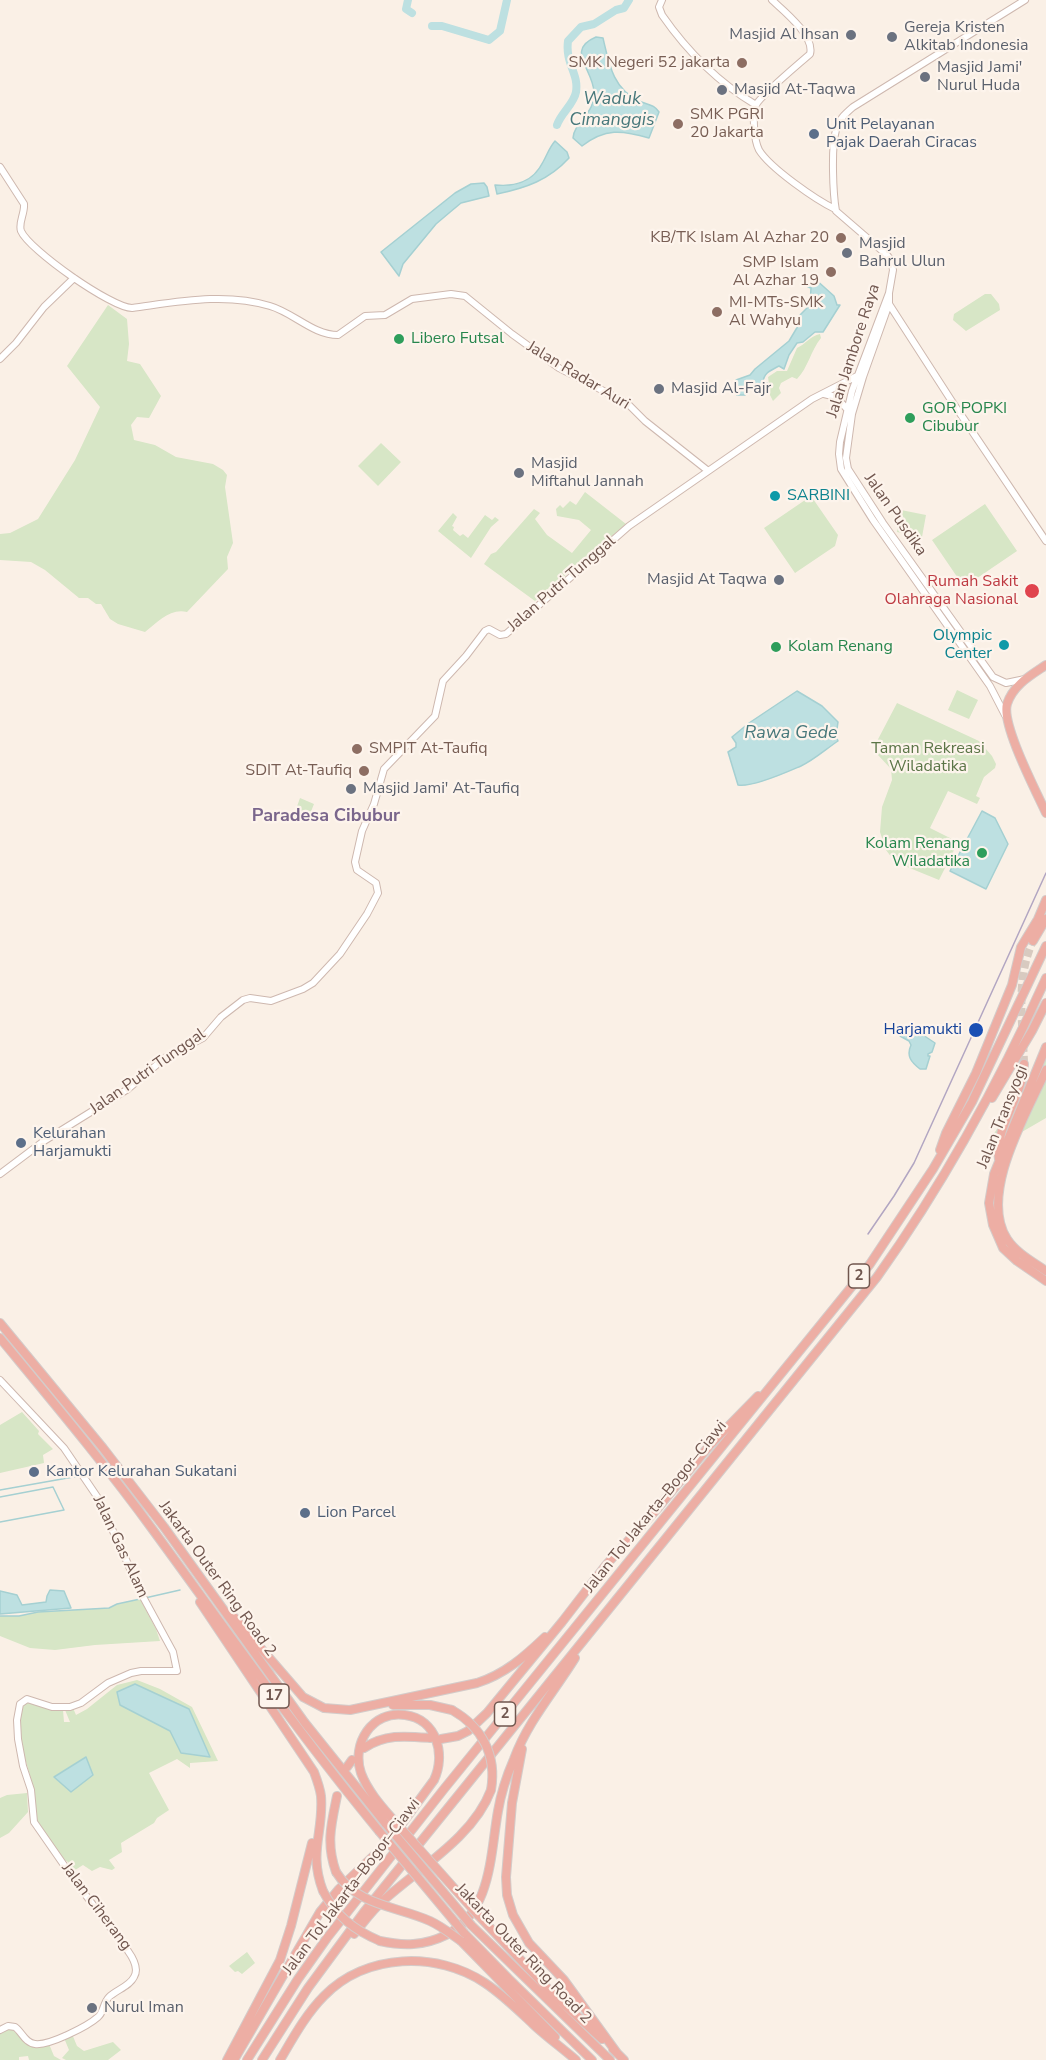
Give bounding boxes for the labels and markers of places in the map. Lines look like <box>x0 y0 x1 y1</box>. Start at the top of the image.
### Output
place label: Gereja Kristen Alkitab Indonesia <box>904 18 1029 56</box>
place label: Masjid Al Ihsan <box>729 25 839 45</box>
marker: Masjid Al Ihsan <box>844 28 858 42</box>
marker: Gereja Kristen Alkitab Indonesia <box>885 30 899 44</box>
place label: SMK Negeri 52 jakarta <box>568 53 730 73</box>
marker: SMK Negeri 52 jakarta <box>735 56 749 70</box>
place label: Masjid Jami' Nurul Huda <box>937 58 1022 96</box>
marker: Masjid Jami' Nurul Huda <box>918 70 932 84</box>
place label: Masjid At-Taqwa <box>734 80 856 100</box>
marker: Masjid At-Taqwa <box>715 83 729 97</box>
place label: SMK PGRI 20 Jakarta <box>690 105 764 143</box>
place label: Unit Pelayanan Pajak Daerah Ciracas <box>826 115 977 153</box>
marker: SMK PGRI 20 Jakarta <box>671 117 685 131</box>
marker: Unit Pelayanan Pajak Daerah Ciracas <box>807 127 821 141</box>
place label: KB/TK Islam Al Azhar 20 <box>650 228 829 248</box>
marker: KB/TK Islam Al Azhar 20 <box>834 231 848 245</box>
place label: Masjid Bahrul Ulun <box>859 234 945 272</box>
marker: Masjid Bahrul Ulun <box>840 246 854 260</box>
place label: SMP Islam Al Azhar 19 <box>733 253 819 291</box>
marker: SMP Islam Al Azhar 19 <box>824 265 838 279</box>
place label: MI-MTs-SMK Al Wahyu <box>729 293 823 331</box>
marker: MI-MTs-SMK Al Wahyu <box>710 305 724 319</box>
place label: Libero Futsal <box>411 329 504 349</box>
marker: Libero Futsal <box>392 332 406 346</box>
place label: Masjid Al-Fajr <box>671 379 771 399</box>
marker: Masjid Al-Fajr <box>652 382 666 396</box>
place label: GOR POPKI Cibubur <box>922 399 1007 437</box>
marker: GOR POPKI Cibubur <box>903 411 917 425</box>
place label: Masjid Miftahul Jannah <box>531 454 644 492</box>
marker: Masjid Miftahul Jannah <box>512 466 526 480</box>
place label: SARBINI <box>787 486 850 506</box>
marker: SARBINI <box>768 489 782 503</box>
place label: Masjid At Taqwa <box>647 570 767 590</box>
place label: Rumah Sakit Olahraga Nasional <box>884 572 1018 610</box>
marker: Masjid At Taqwa <box>772 573 786 587</box>
marker: Rumah Sakit Olahraga Nasional <box>1023 582 1041 600</box>
place label: Olympic Center <box>933 626 992 664</box>
place label: Kolam Renang <box>788 637 893 657</box>
marker: Olympic Center <box>997 638 1011 652</box>
marker: Kolam Renang <box>769 640 783 654</box>
place label: SMPIT At-Taufiq <box>369 739 488 759</box>
marker: SMPIT At-Taufiq <box>350 742 364 756</box>
place label: SDIT At-Taufiq <box>245 761 352 781</box>
marker: SDIT At-Taufiq <box>357 764 371 778</box>
place label: Masjid Jami' At-Taufiq <box>363 779 520 799</box>
marker: Masjid Jami' At-Taufiq <box>344 782 358 796</box>
place label: Kolam Renang Wiladatika <box>865 834 970 872</box>
marker: Kolam Renang Wiladatika <box>975 846 989 860</box>
place label: Harjamukti <box>884 1020 962 1040</box>
marker: Harjamukti <box>967 1021 985 1039</box>
place label: Kelurahan Harjamukti <box>33 1124 111 1162</box>
marker: Kelurahan Harjamukti <box>14 1136 28 1150</box>
place label: Kantor Kelurahan Sukatani <box>46 1462 237 1482</box>
marker: Kantor Kelurahan Sukatani <box>27 1465 41 1479</box>
place label: Lion Parcel <box>317 1503 396 1523</box>
marker: Lion Parcel <box>298 1506 312 1520</box>
place label: Nurul Iman <box>104 1998 184 2018</box>
marker: Nurul Iman <box>85 2001 99 2015</box>

